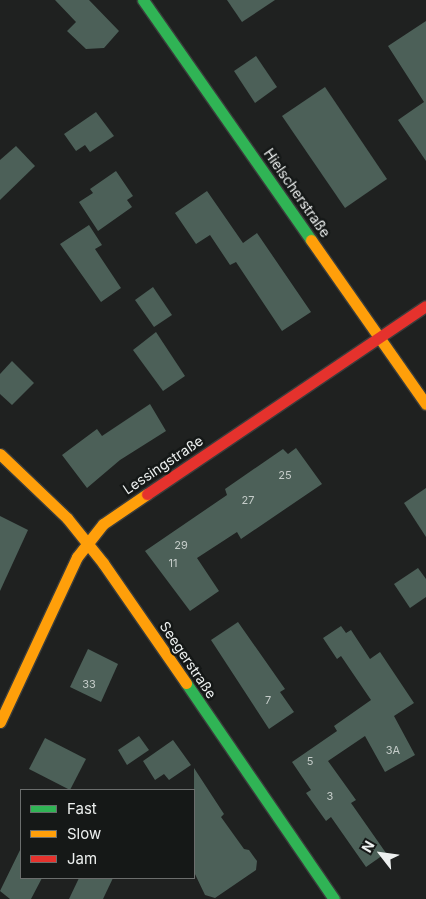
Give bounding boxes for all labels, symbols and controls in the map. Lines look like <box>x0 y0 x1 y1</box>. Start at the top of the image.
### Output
street label: Hielscherstraße <box>260 145 334 241</box>
street label: Lessingstraße <box>120 432 206 498</box>
house number: 25 <box>278 468 292 482</box>
house number: 27 <box>242 493 254 507</box>
house number: 29 <box>174 538 188 552</box>
house number: 11 <box>169 556 177 570</box>
street label: Seegerstraße <box>156 618 220 702</box>
house number: 33 <box>82 677 96 691</box>
house number: 7 <box>265 693 271 707</box>
house number: 3A <box>386 743 400 757</box>
house number: 5 <box>307 754 313 768</box>
legend <box>20 789 195 879</box>
house number: 3 <box>327 789 333 803</box>
text: Fast <box>67 799 97 818</box>
text: Slow <box>67 824 101 843</box>
north arrow <box>356 829 406 879</box>
text: N <box>358 837 378 855</box>
text: Jam <box>67 849 97 868</box>

